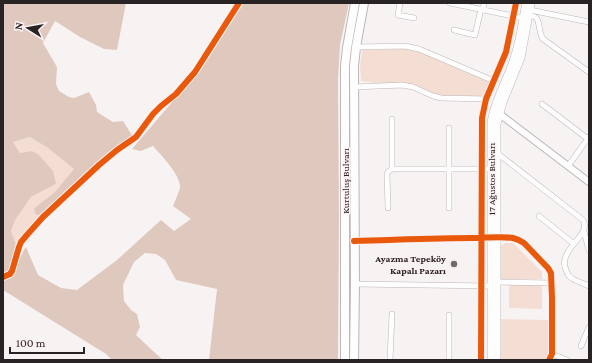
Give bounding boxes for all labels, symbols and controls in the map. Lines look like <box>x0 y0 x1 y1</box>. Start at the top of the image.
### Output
north arrow <box>8 8 48 48</box>
text: N <box>12 21 25 31</box>
street label: 17 Ağustos Bulvarı <box>486 142 497 215</box>
street label: Kurtuluş Bulvarı <box>340 148 351 214</box>
place label: Ayazma Tepeköy Kapalı Pazarı <box>374 253 446 276</box>
marker: Ayazma Tepeköy Kapalı Pazarı <box>449 259 459 269</box>
scale bar <box>10 329 84 355</box>
text: 100 m <box>16 336 46 350</box>

